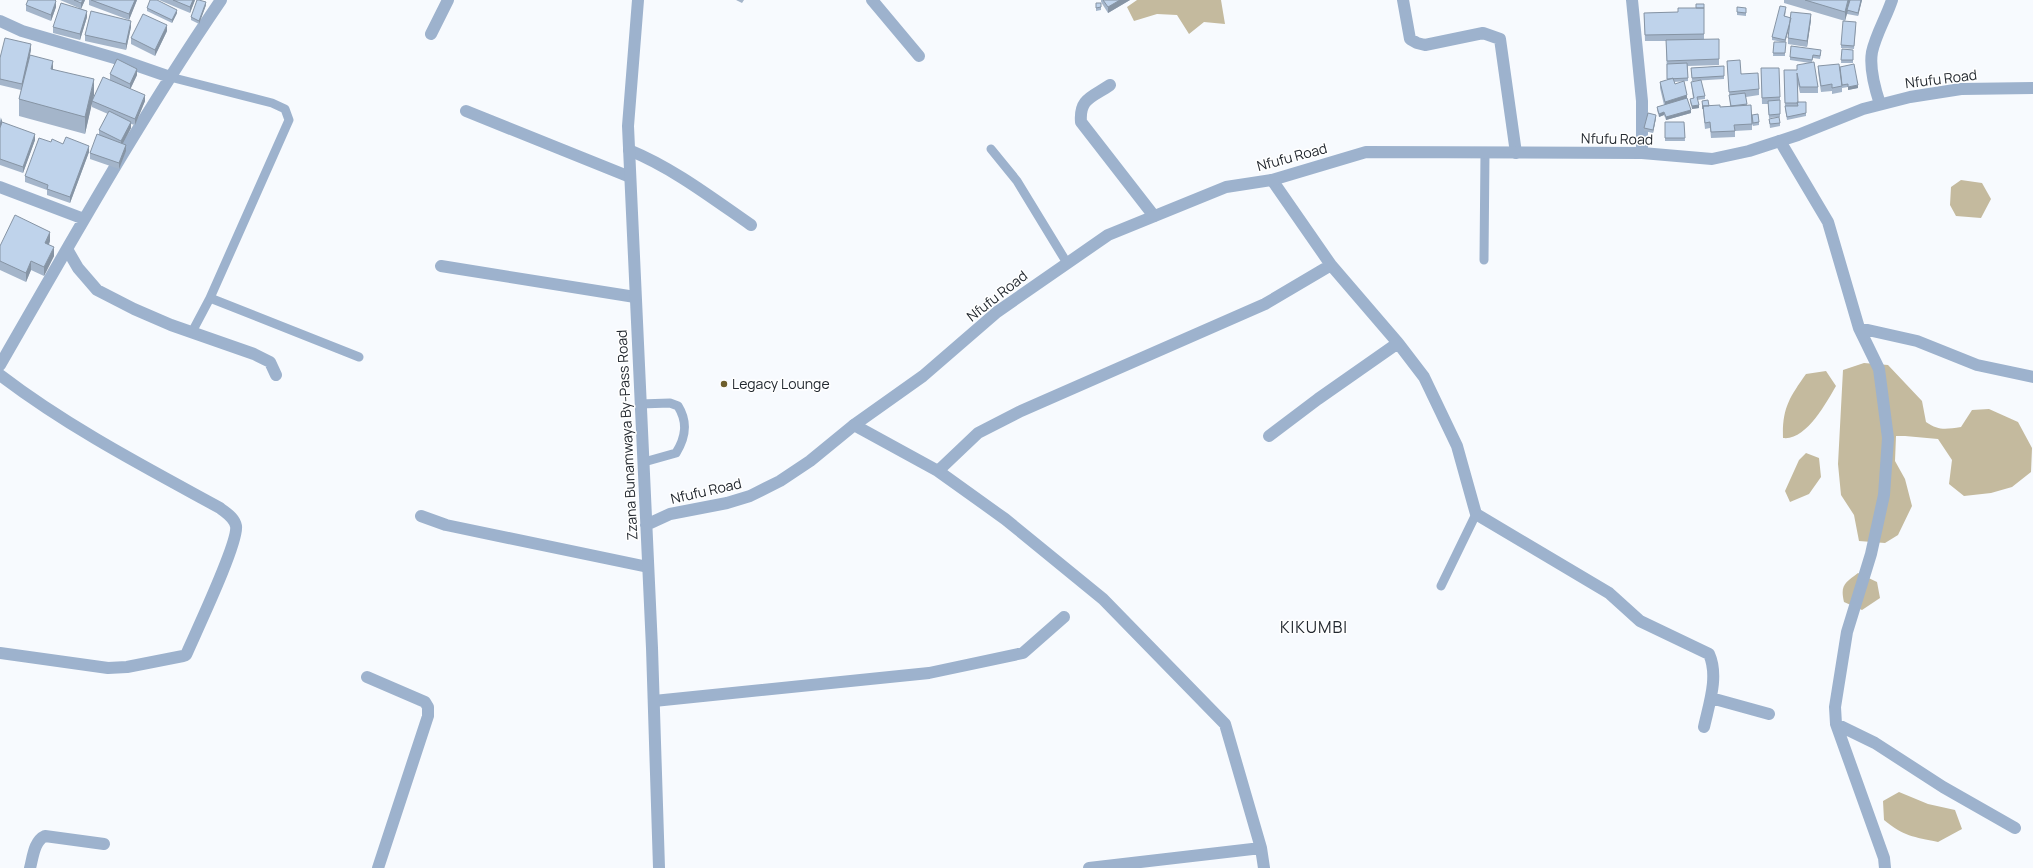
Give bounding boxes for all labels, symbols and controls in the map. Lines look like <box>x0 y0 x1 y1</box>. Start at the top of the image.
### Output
street label: Nfufu Road <box>1904 65 1978 92</box>
street label: Nfufu Road <box>1581 128 1653 149</box>
street label: Nfufu Road <box>1255 138 1329 175</box>
street label: Nfufu Road <box>962 266 1031 325</box>
street label: Zzana Bunamwaya By-Pass Road <box>611 329 642 541</box>
place label: Legacy Lounge <box>732 374 830 393</box>
marker: Legacy Lounge <box>719 379 729 389</box>
street label: Nfufu Road <box>669 473 743 508</box>
district label: KIKUMBI <box>1280 616 1348 638</box>

